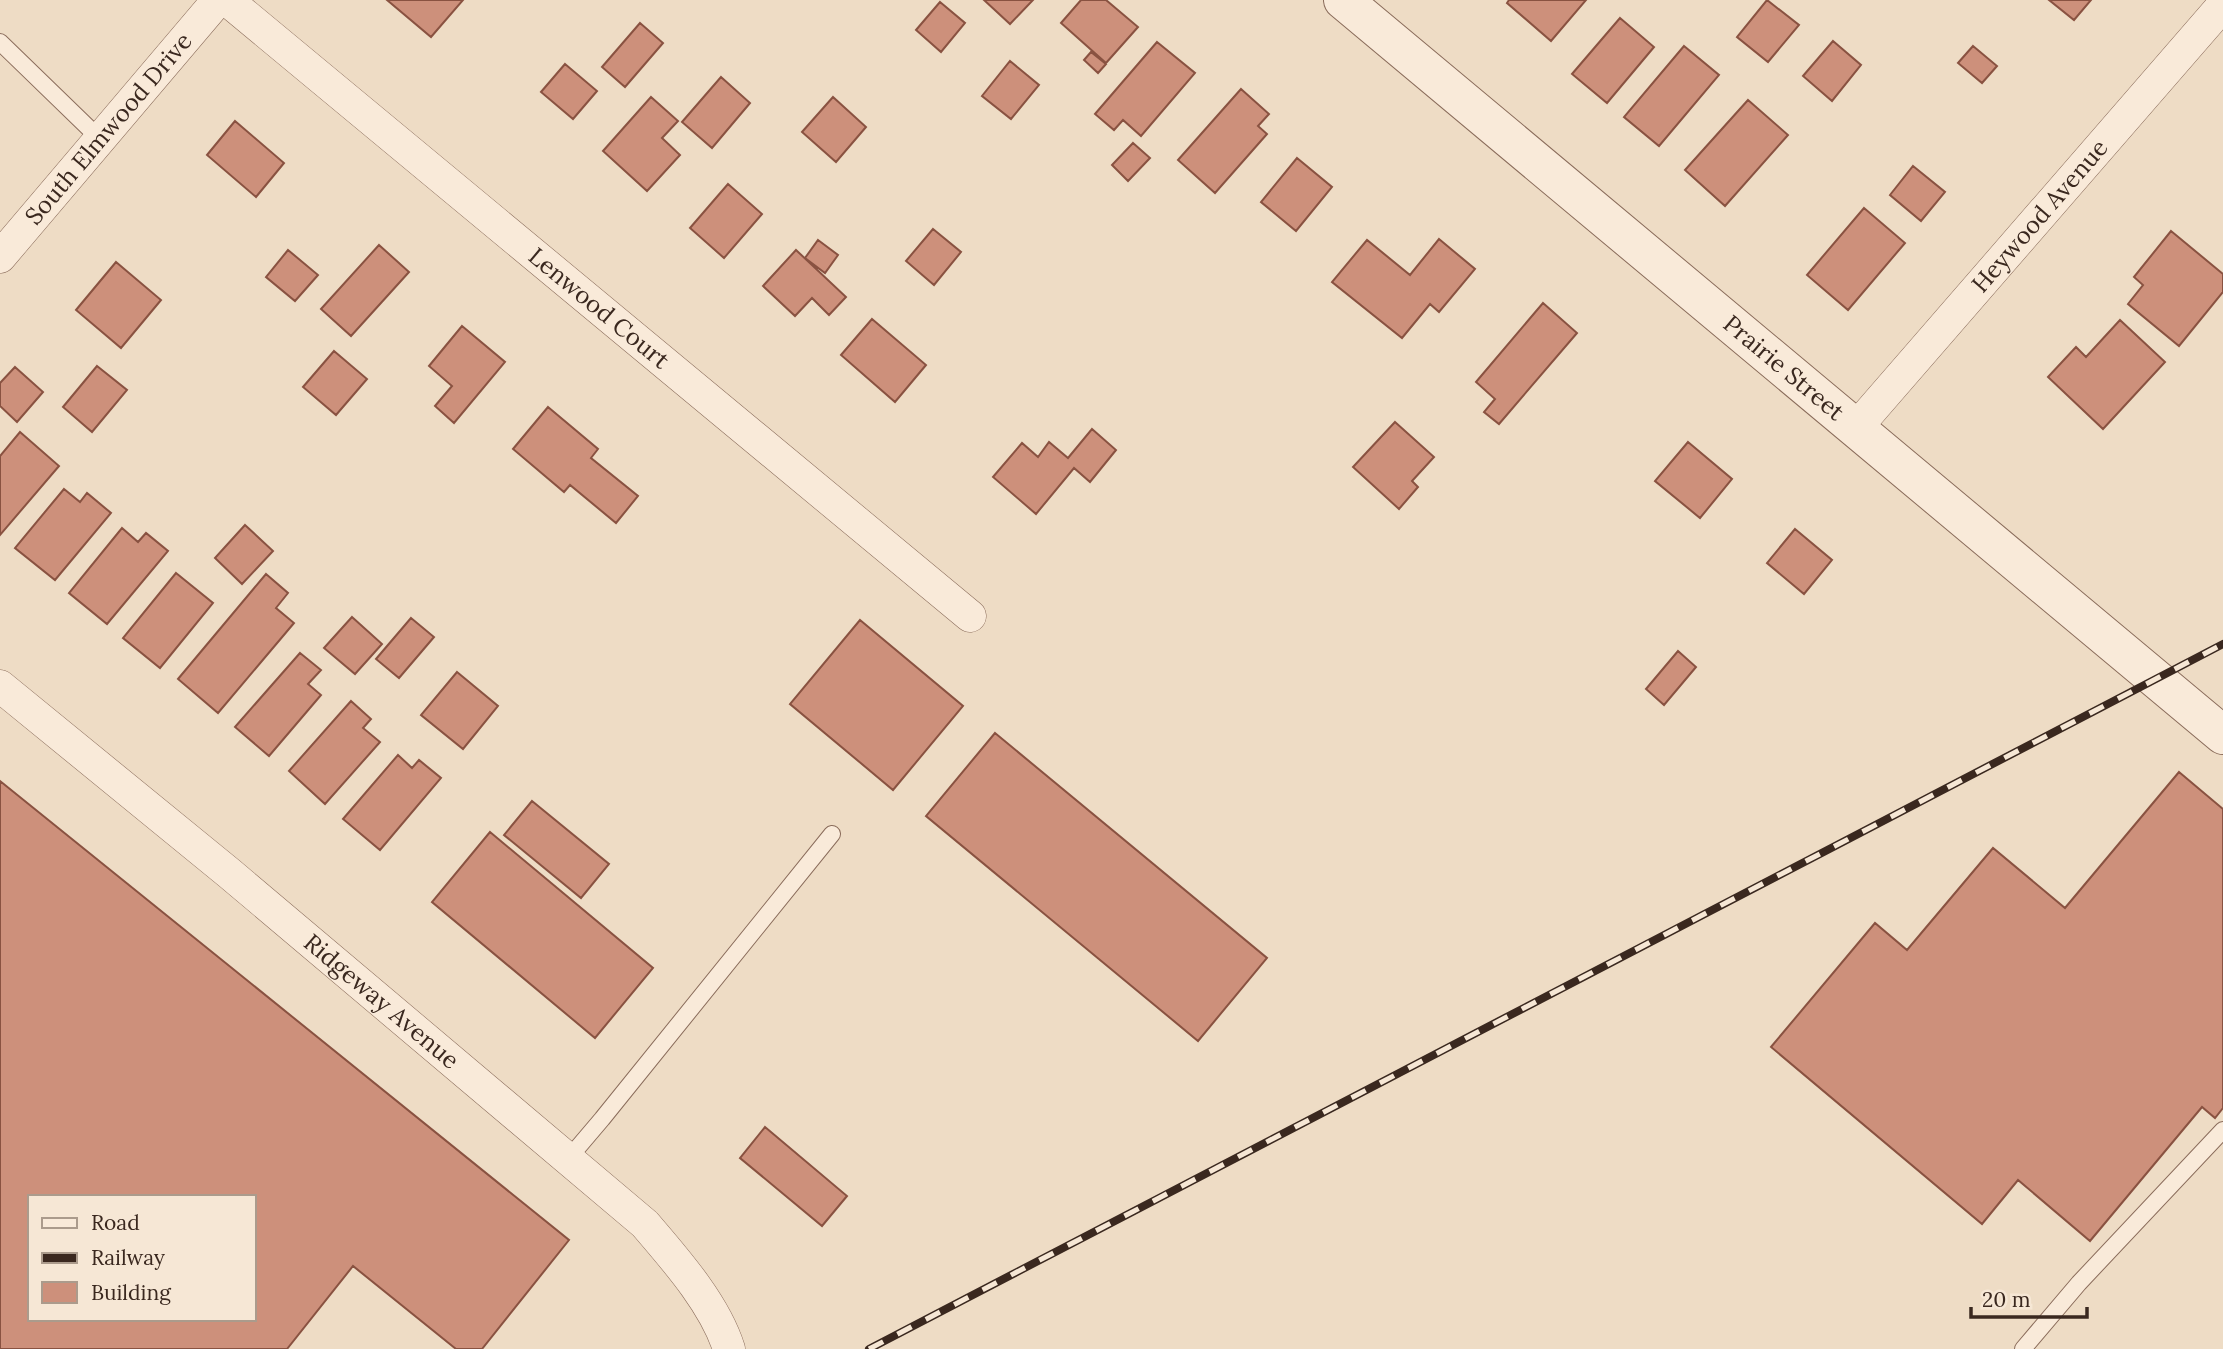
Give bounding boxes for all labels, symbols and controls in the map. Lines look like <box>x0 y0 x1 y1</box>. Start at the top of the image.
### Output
street label: South Elmwood Drive <box>18 26 199 231</box>
street label: Heywood Avenue <box>1965 133 2114 299</box>
street label: Lenwood Court <box>522 240 676 376</box>
street label: Prairie Street <box>1717 308 1851 428</box>
street label: Ridgeway Avenue <box>298 927 466 1076</box>
legend <box>28 1195 256 1321</box>
text: Road <box>91 1209 140 1236</box>
text: Railway <box>91 1244 165 1271</box>
scale bar <box>1971 1276 2086 1320</box>
text: Building <box>91 1279 171 1306</box>
text: 20 m <box>1982 1286 2031 1313</box>

